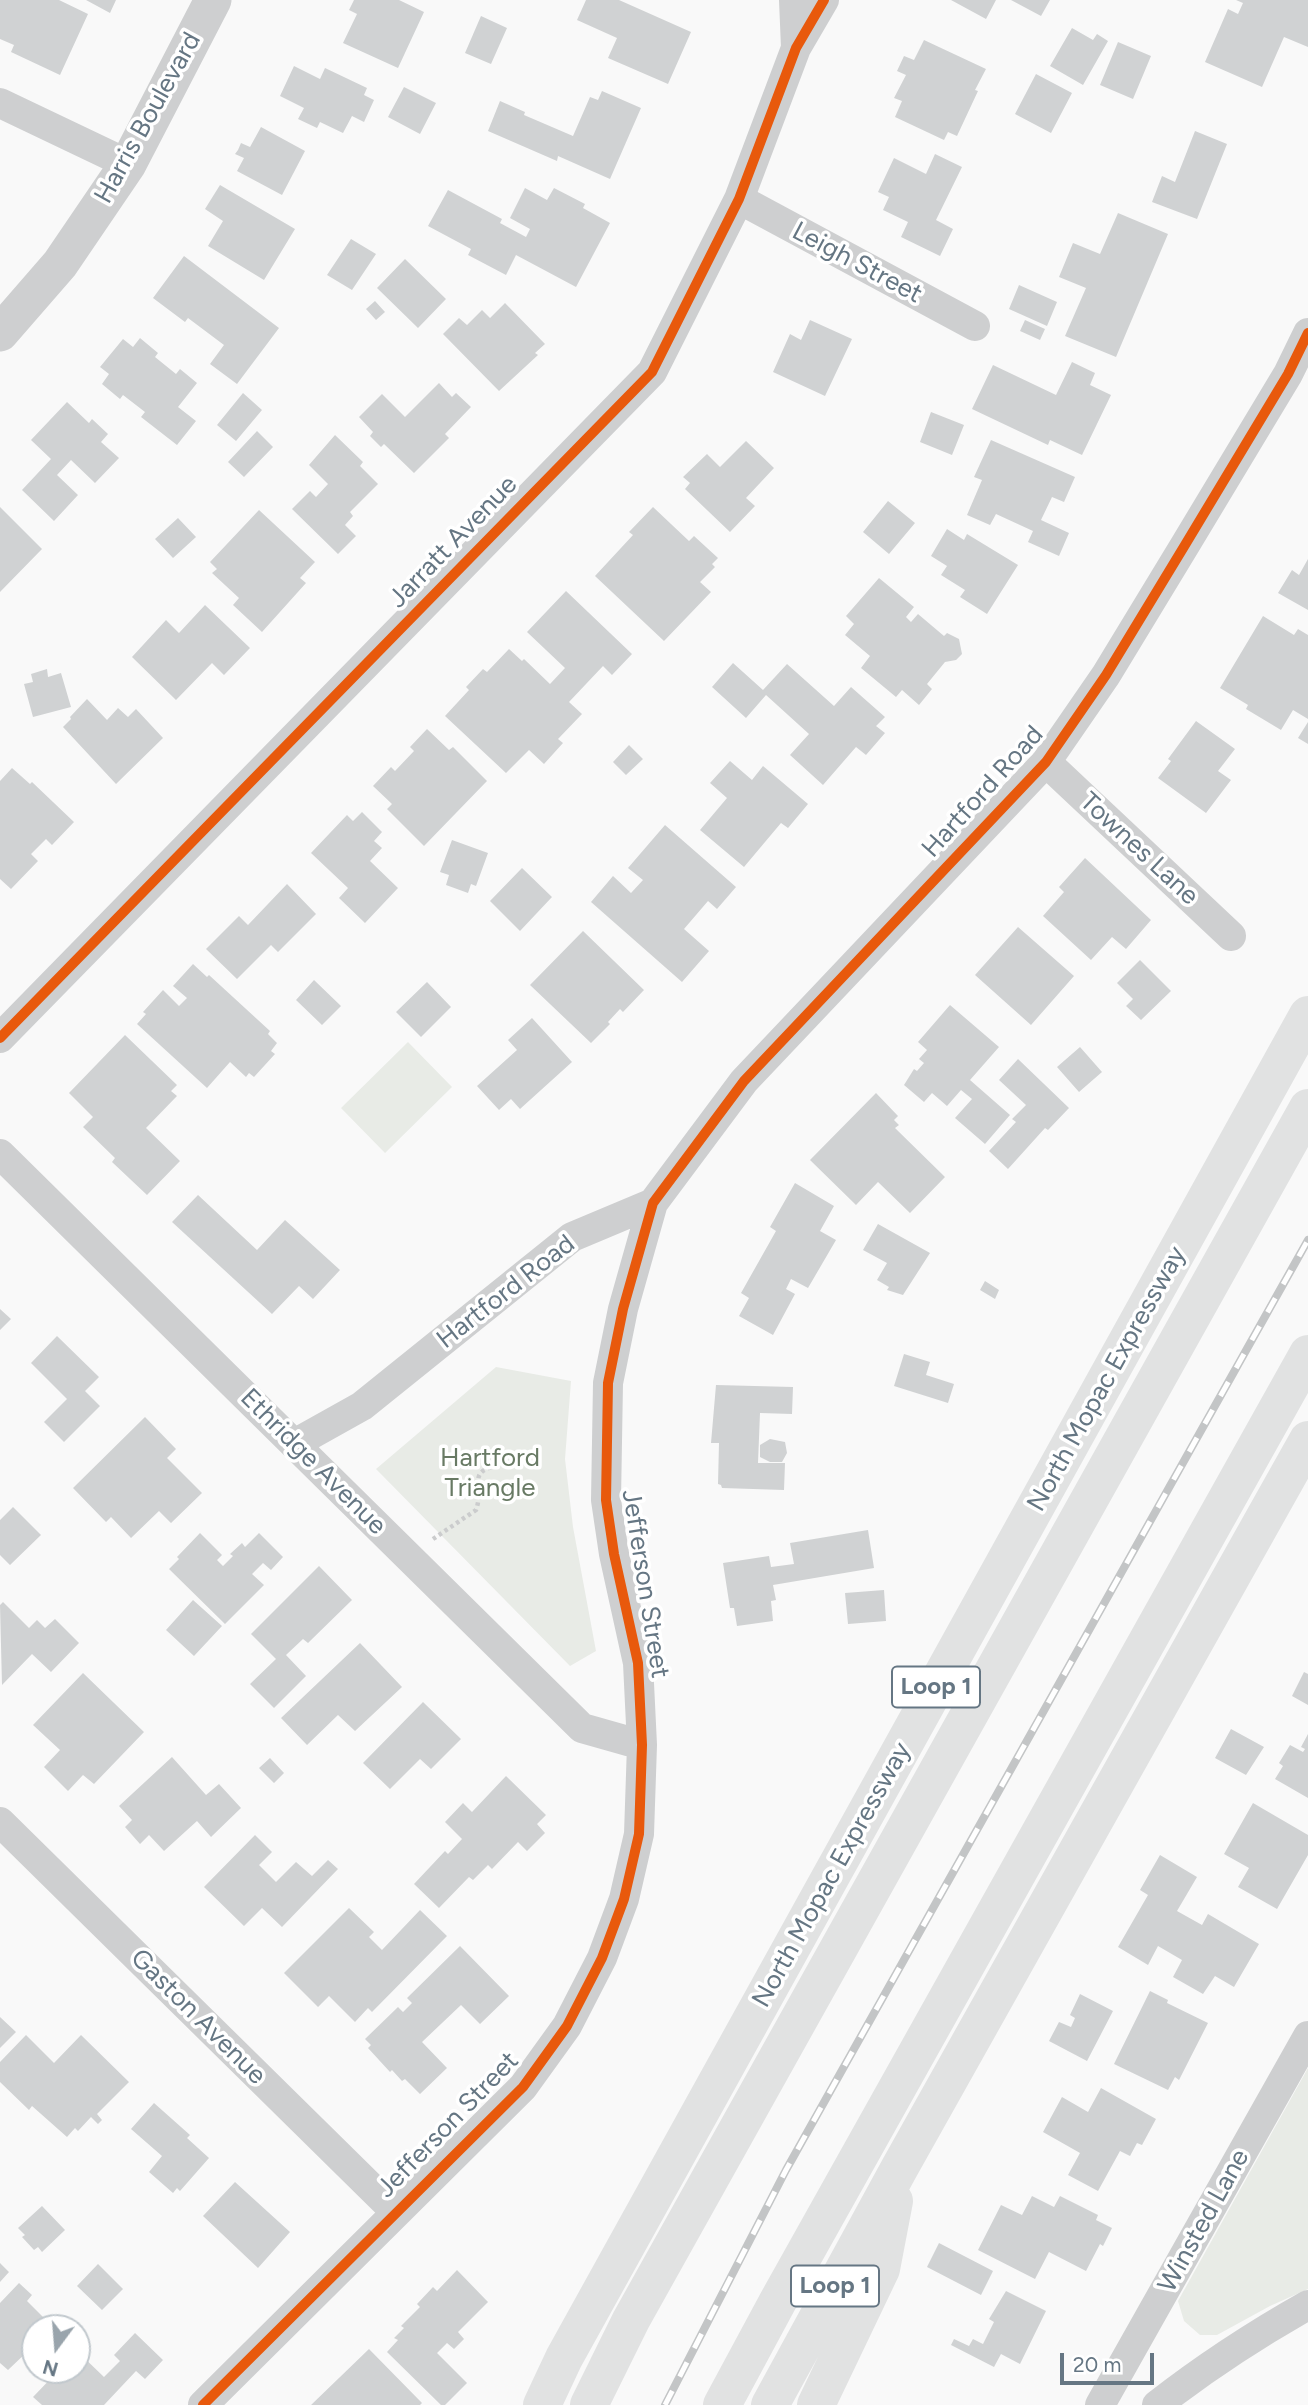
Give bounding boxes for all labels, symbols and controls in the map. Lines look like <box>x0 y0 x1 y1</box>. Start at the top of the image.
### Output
street label: Harris Boulevard <box>88 27 208 209</box>
street label: Leigh Street <box>787 216 927 310</box>
street label: Jarratt Avenue <box>382 469 524 615</box>
street label: Hartford Road <box>916 720 1050 864</box>
street label: Townes Lane <box>1073 786 1205 912</box>
street label: Hartford Road <box>431 1229 581 1355</box>
street label: North Mopac Expressway <box>1021 1241 1193 1517</box>
street label: Ethridge Avenue <box>234 1383 392 1541</box>
park label: Hartford Triangle <box>440 1442 540 1504</box>
street label: Jefferson Street <box>615 1487 675 1681</box>
road number: Loop 1 <box>892 1666 980 1708</box>
street label: North Mopac Expressway <box>746 1737 918 2013</box>
street label: Gaston Avenue <box>124 1943 272 2091</box>
street label: Jefferson Street <box>371 2046 525 2204</box>
street label: Winsted Lane <box>1152 2144 1256 2298</box>
road number: Loop 1 <box>791 2266 879 2306</box>
north arrow <box>21 2314 91 2384</box>
scale bar <box>1063 2338 1158 2382</box>
text: 20 m <box>1073 2352 1121 2377</box>
text: N <box>40 2355 61 2381</box>

